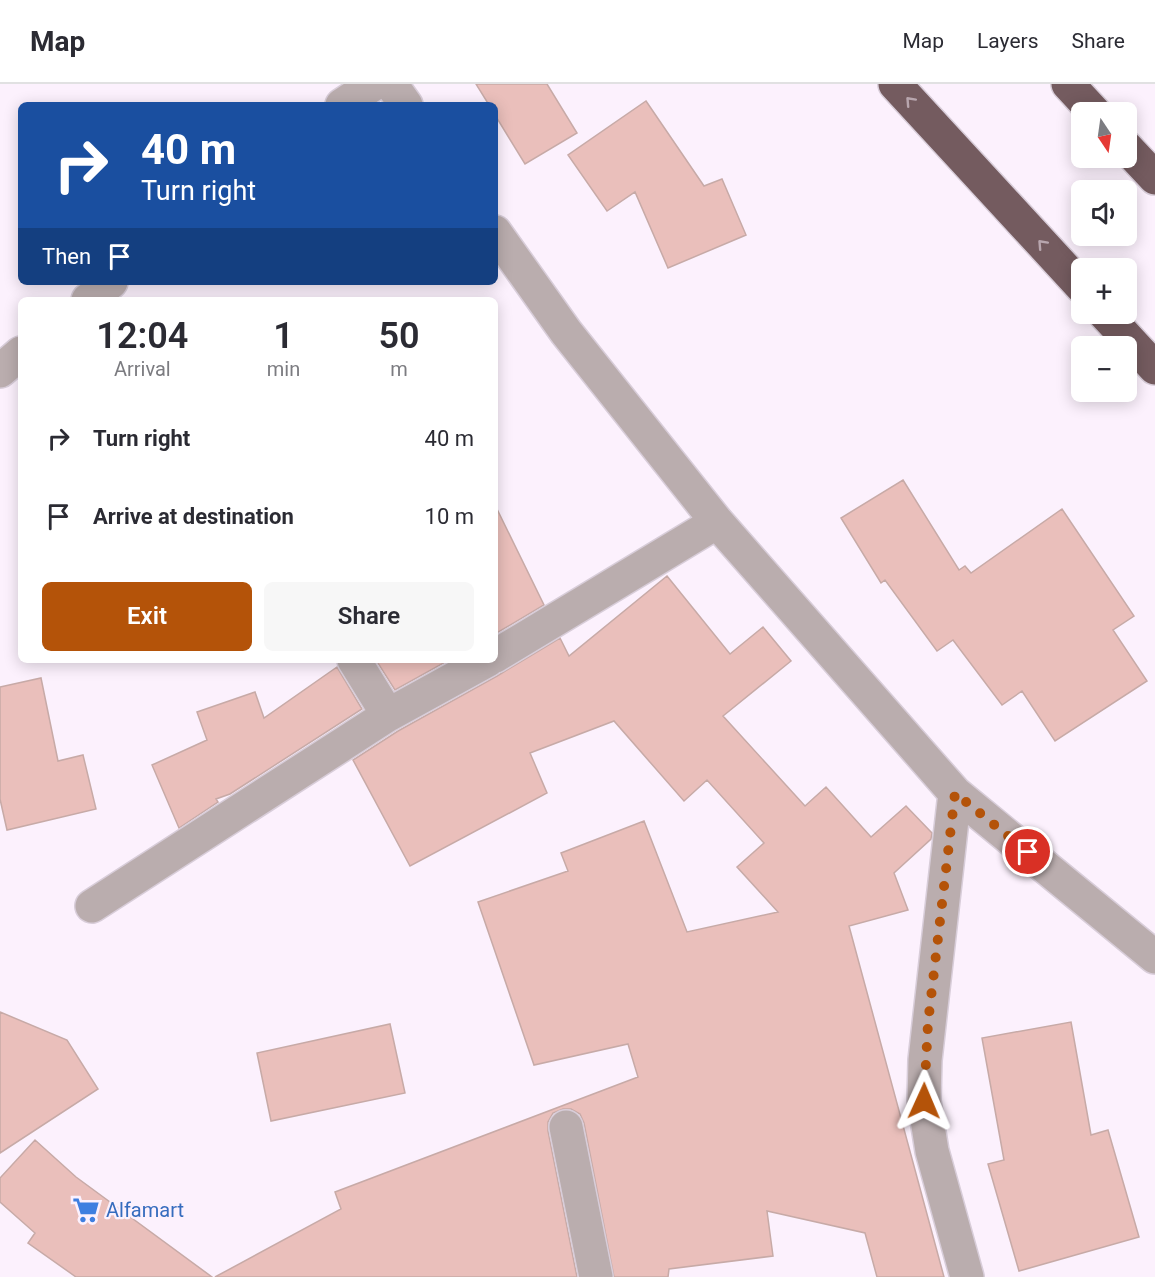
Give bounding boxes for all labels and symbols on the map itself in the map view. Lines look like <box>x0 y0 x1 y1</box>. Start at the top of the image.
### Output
one-way arrow <box>906 97 917 107</box>
north arrow <box>1071 102 1137 168</box>
one-way arrow <box>1038 241 1049 251</box>
pin <box>1002 826 1053 877</box>
position arrow <box>892 1069 956 1133</box>
supermarket icon: Alfamart <box>71 1195 101 1225</box>
place label: Alfamart <box>106 1198 184 1222</box>

